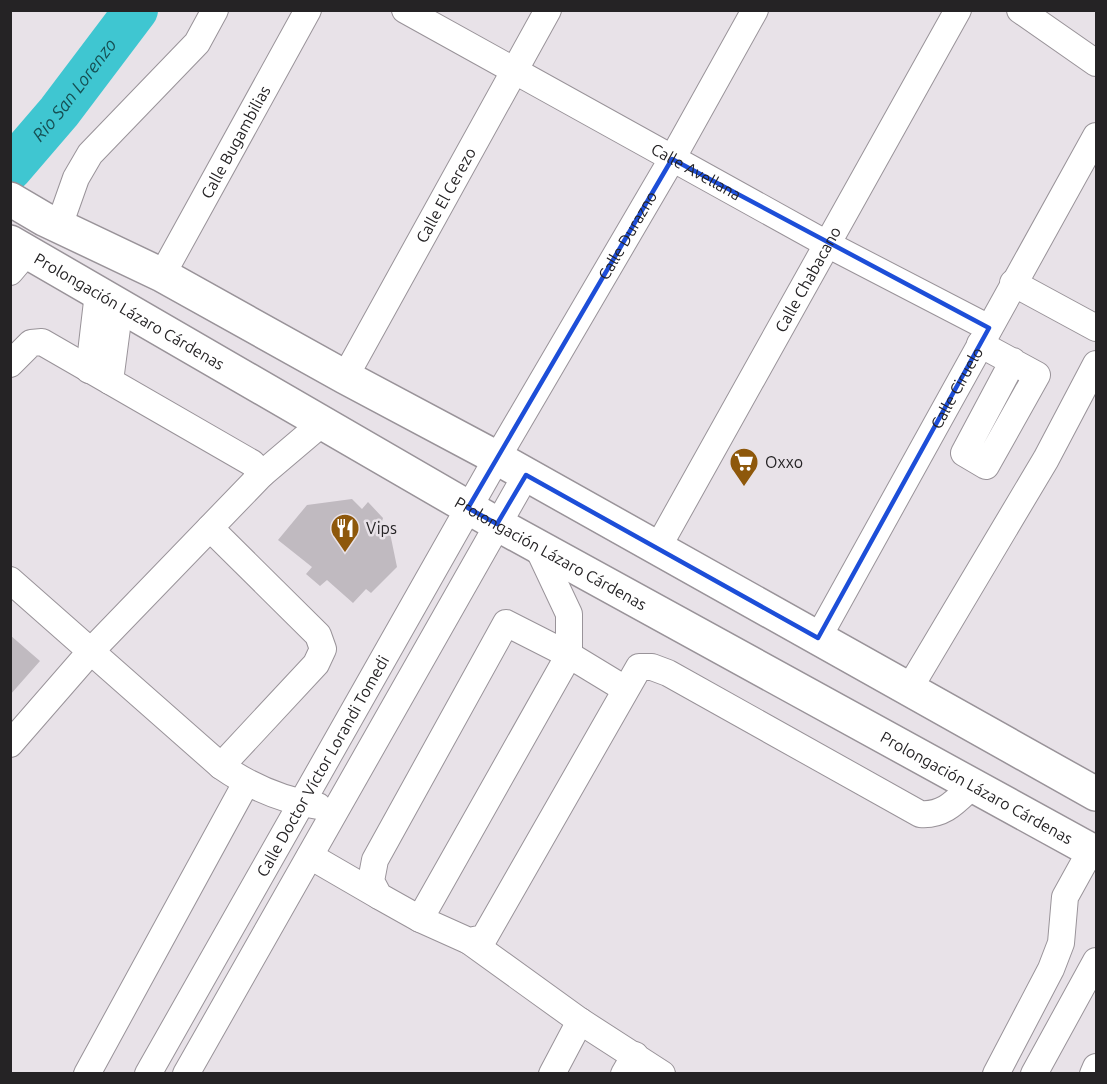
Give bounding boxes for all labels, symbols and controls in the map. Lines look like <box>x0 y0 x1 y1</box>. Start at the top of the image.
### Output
water label: Rio San Lorenzo <box>28 34 120 145</box>
street label: Calle Bugambilias <box>197 82 274 201</box>
street label: Calle Avellana <box>648 139 744 204</box>
street label: Calle El Cerezo <box>412 144 479 246</box>
street label: Calle Durazno <box>594 188 660 283</box>
street label: Calle Chabacano <box>771 223 844 335</box>
street label: Prolongación Lázaro Cárdenas <box>31 249 228 373</box>
street label: Calle Ciruelo <box>927 344 986 432</box>
supermarket icon: Oxxo <box>728 446 760 488</box>
place label: Oxxo <box>765 453 803 471</box>
street label: Prolongación Lázaro Cárdenas <box>452 493 650 613</box>
restaurant icon: Vips <box>329 512 361 554</box>
place label: Vips <box>366 519 397 537</box>
street label: Calle Doctor Víctor Lorandi Tomedi <box>253 652 392 880</box>
street label: Prolongación Lázaro Cárdenas <box>877 727 1076 847</box>

